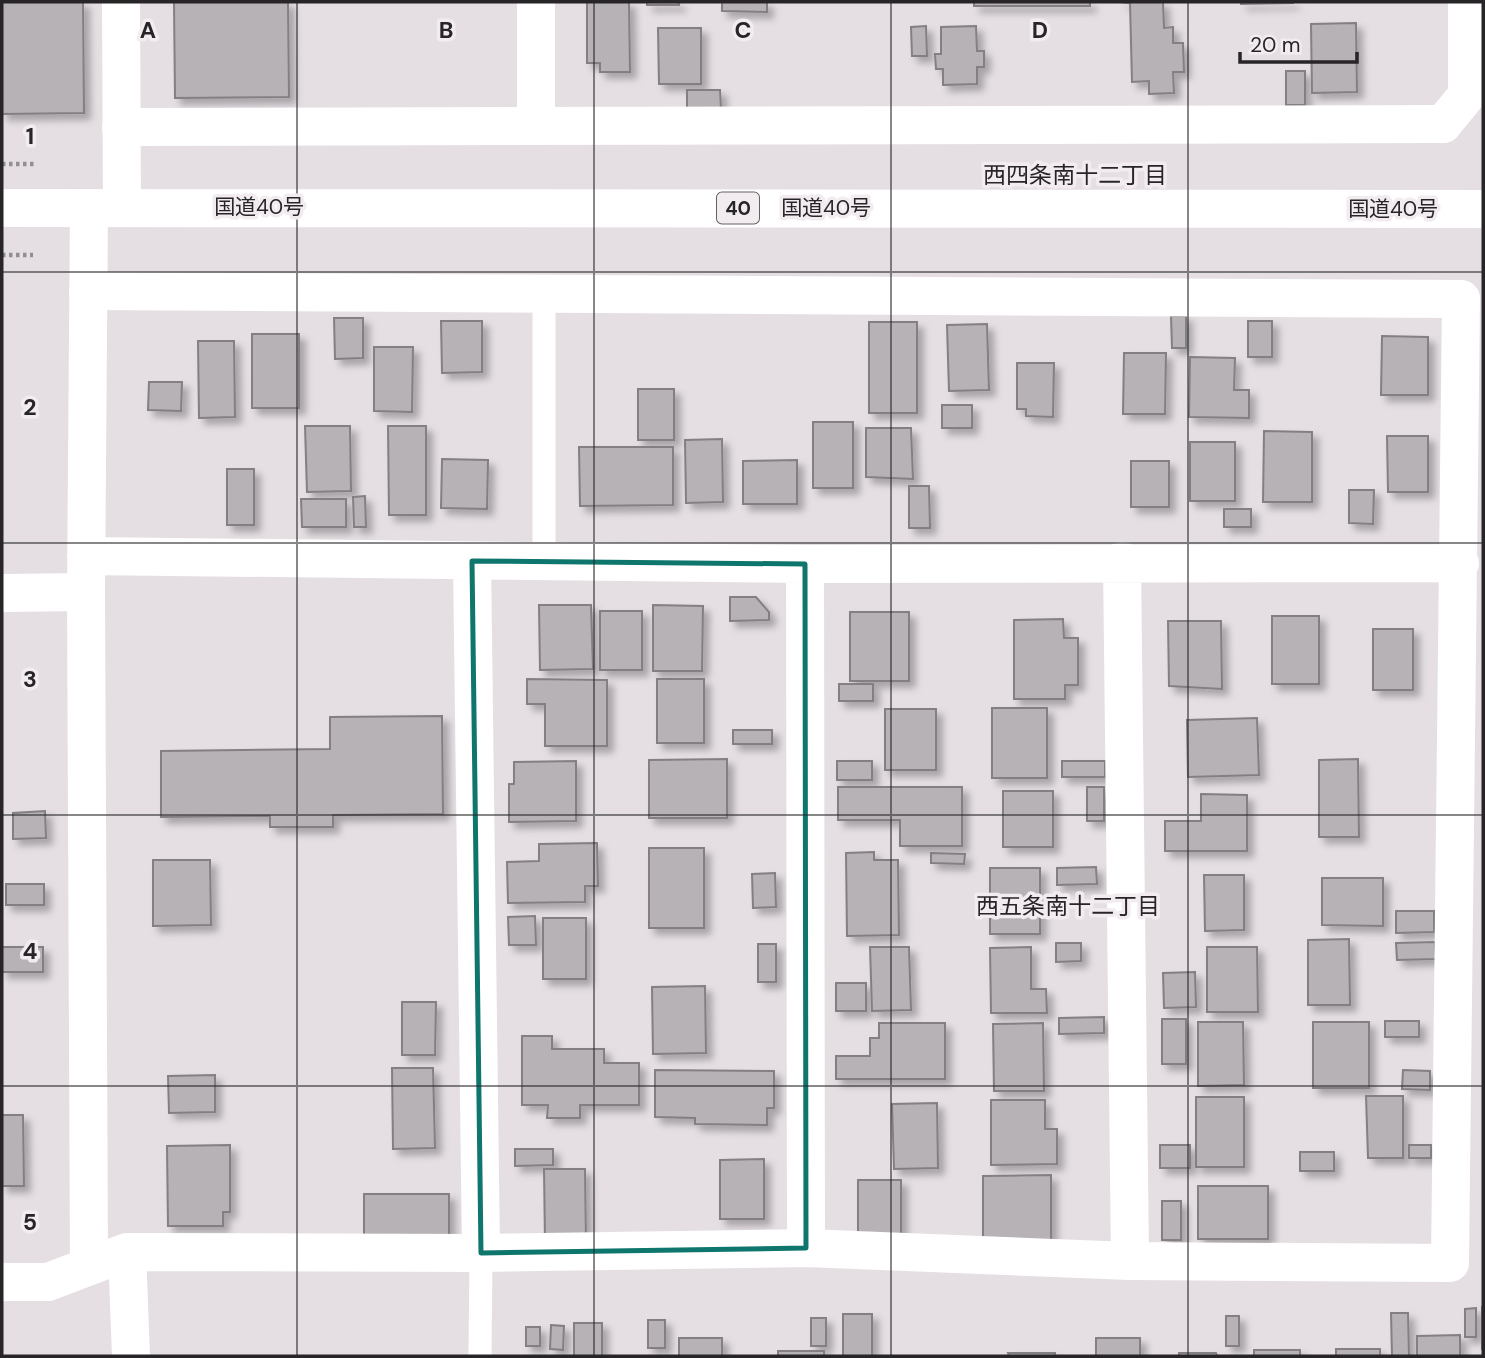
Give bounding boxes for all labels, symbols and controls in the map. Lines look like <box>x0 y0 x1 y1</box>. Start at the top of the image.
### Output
text: A <box>140 15 156 45</box>
text: B <box>439 15 453 45</box>
text: C <box>735 15 751 45</box>
text: D <box>1032 15 1048 45</box>
scale bar <box>1240 21 1357 65</box>
text: 20 m <box>1250 31 1301 59</box>
text: 1 <box>26 121 34 151</box>
district label: 西四条南十二丁目 <box>983 160 1167 190</box>
road number: 40 <box>717 192 759 224</box>
street label: 国道40号 <box>214 193 304 221</box>
street label: 国道40号 <box>781 194 871 222</box>
street label: 国道40号 <box>1348 195 1438 223</box>
text: 2 <box>23 392 37 422</box>
text: 3 <box>23 664 37 694</box>
district label: 西五条南十二丁目 <box>976 891 1160 921</box>
text: 4 <box>23 936 38 966</box>
text: 5 <box>23 1207 37 1237</box>

